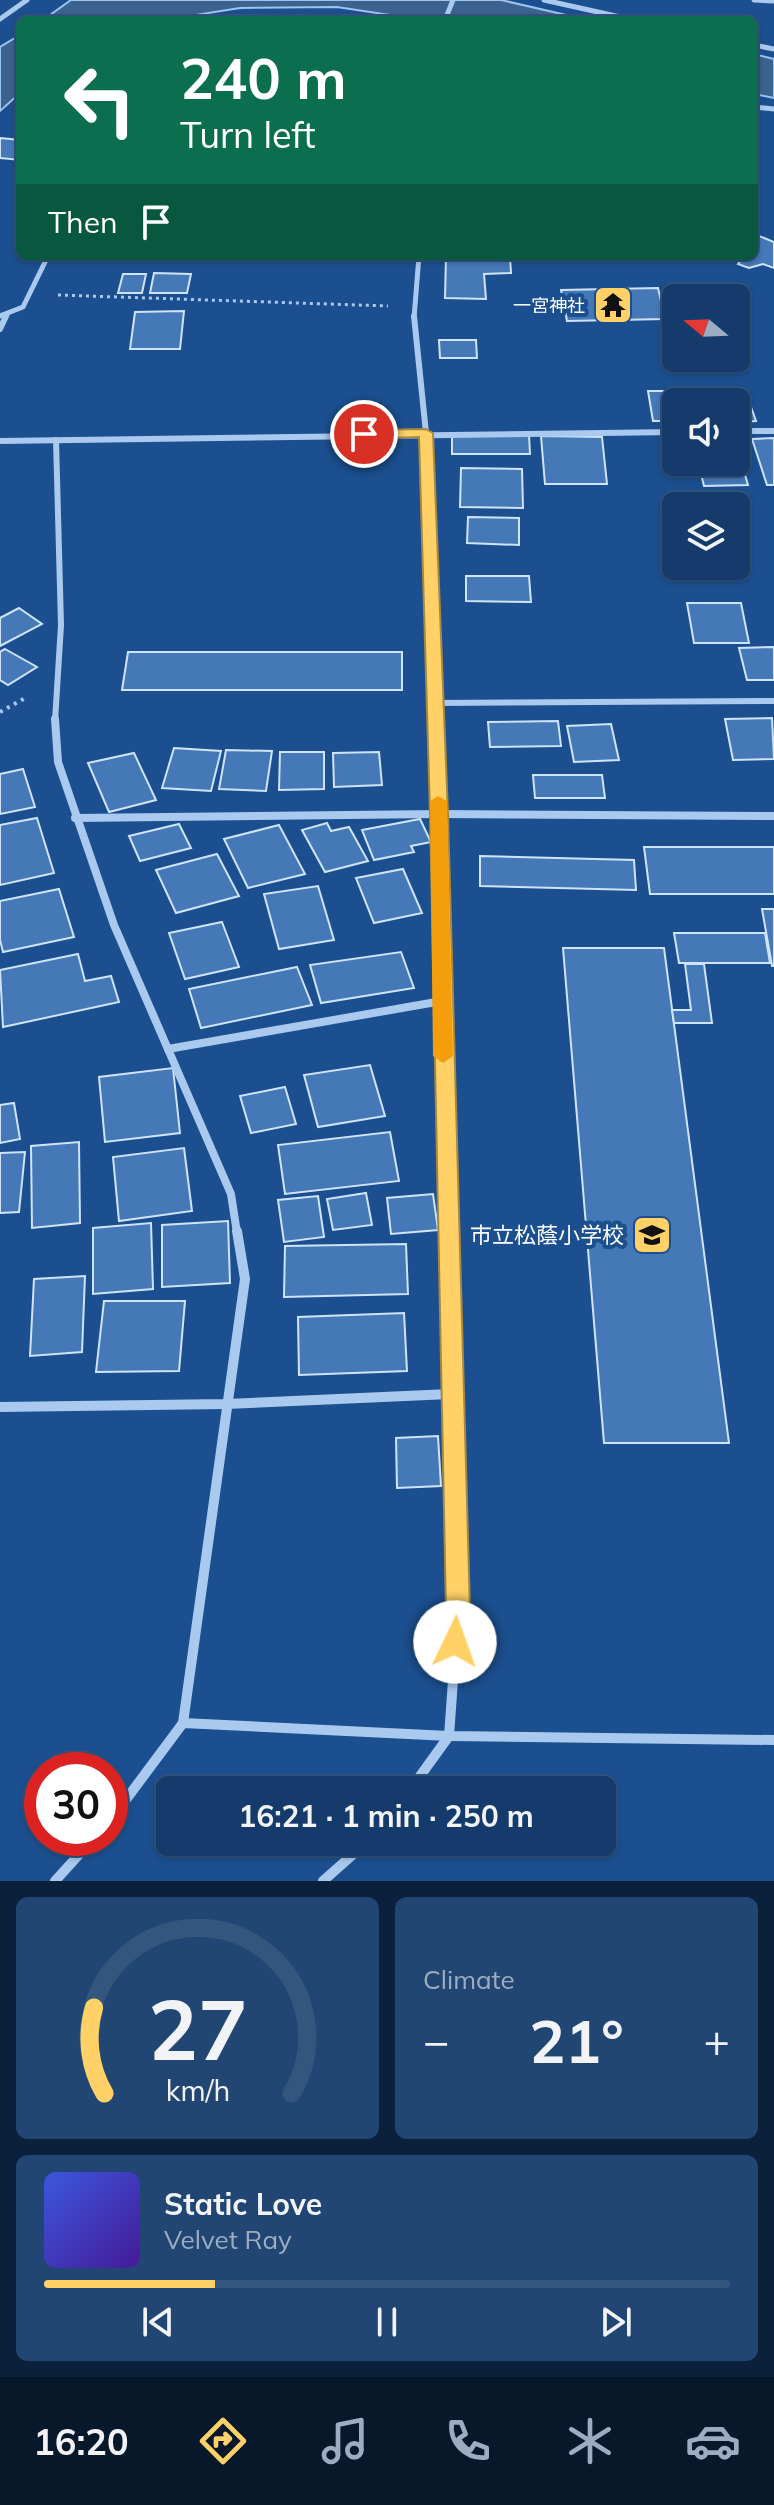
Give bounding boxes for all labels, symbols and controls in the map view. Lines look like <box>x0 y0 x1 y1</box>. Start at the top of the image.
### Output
text: 240 m <box>180 43 347 113</box>
icon: left <box>48 48 152 152</box>
text: Turn left <box>180 112 316 157</box>
icon: arrive <box>134 200 178 244</box>
text: Then <box>48 203 118 241</box>
temple icon: 一宮神社 <box>592 284 634 326</box>
north arrow <box>662 284 750 372</box>
map controls <box>662 284 750 580</box>
place label: 一宮神社 <box>513 294 585 317</box>
button: sound <box>662 388 750 476</box>
pin <box>330 400 398 468</box>
icon: arrive <box>342 412 386 456</box>
button: layers <box>662 492 750 580</box>
school or university icon: 市立松蔭小学校 <box>631 1214 673 1256</box>
place label: 市立松蔭小学校 <box>470 1221 624 1249</box>
position arrow <box>413 1600 497 1684</box>
speed limit sign: 30 <box>24 1752 128 1856</box>
text: 16:21 · 1 min · 250 m <box>238 1797 534 1835</box>
text: Climate <box>423 1963 515 1996</box>
text: 27 <box>148 1976 247 2081</box>
text: 21° <box>529 2003 624 2078</box>
text: − <box>423 2013 449 2068</box>
text: + <box>704 2013 730 2068</box>
text: km/h <box>165 2072 230 2108</box>
text: Static Love <box>164 2185 322 2223</box>
text: Velvet Ray <box>164 2223 292 2256</box>
icon: previous <box>136 2300 180 2344</box>
icon: pause <box>365 2300 409 2344</box>
icon: next <box>594 2300 638 2344</box>
icon: directions <box>195 2413 251 2469</box>
icon: music <box>317 2413 373 2469</box>
icon: phone <box>440 2413 496 2469</box>
icon: climate <box>562 2413 618 2469</box>
icon: car <box>685 2413 741 2469</box>
text: 16:20 <box>33 2419 129 2464</box>

